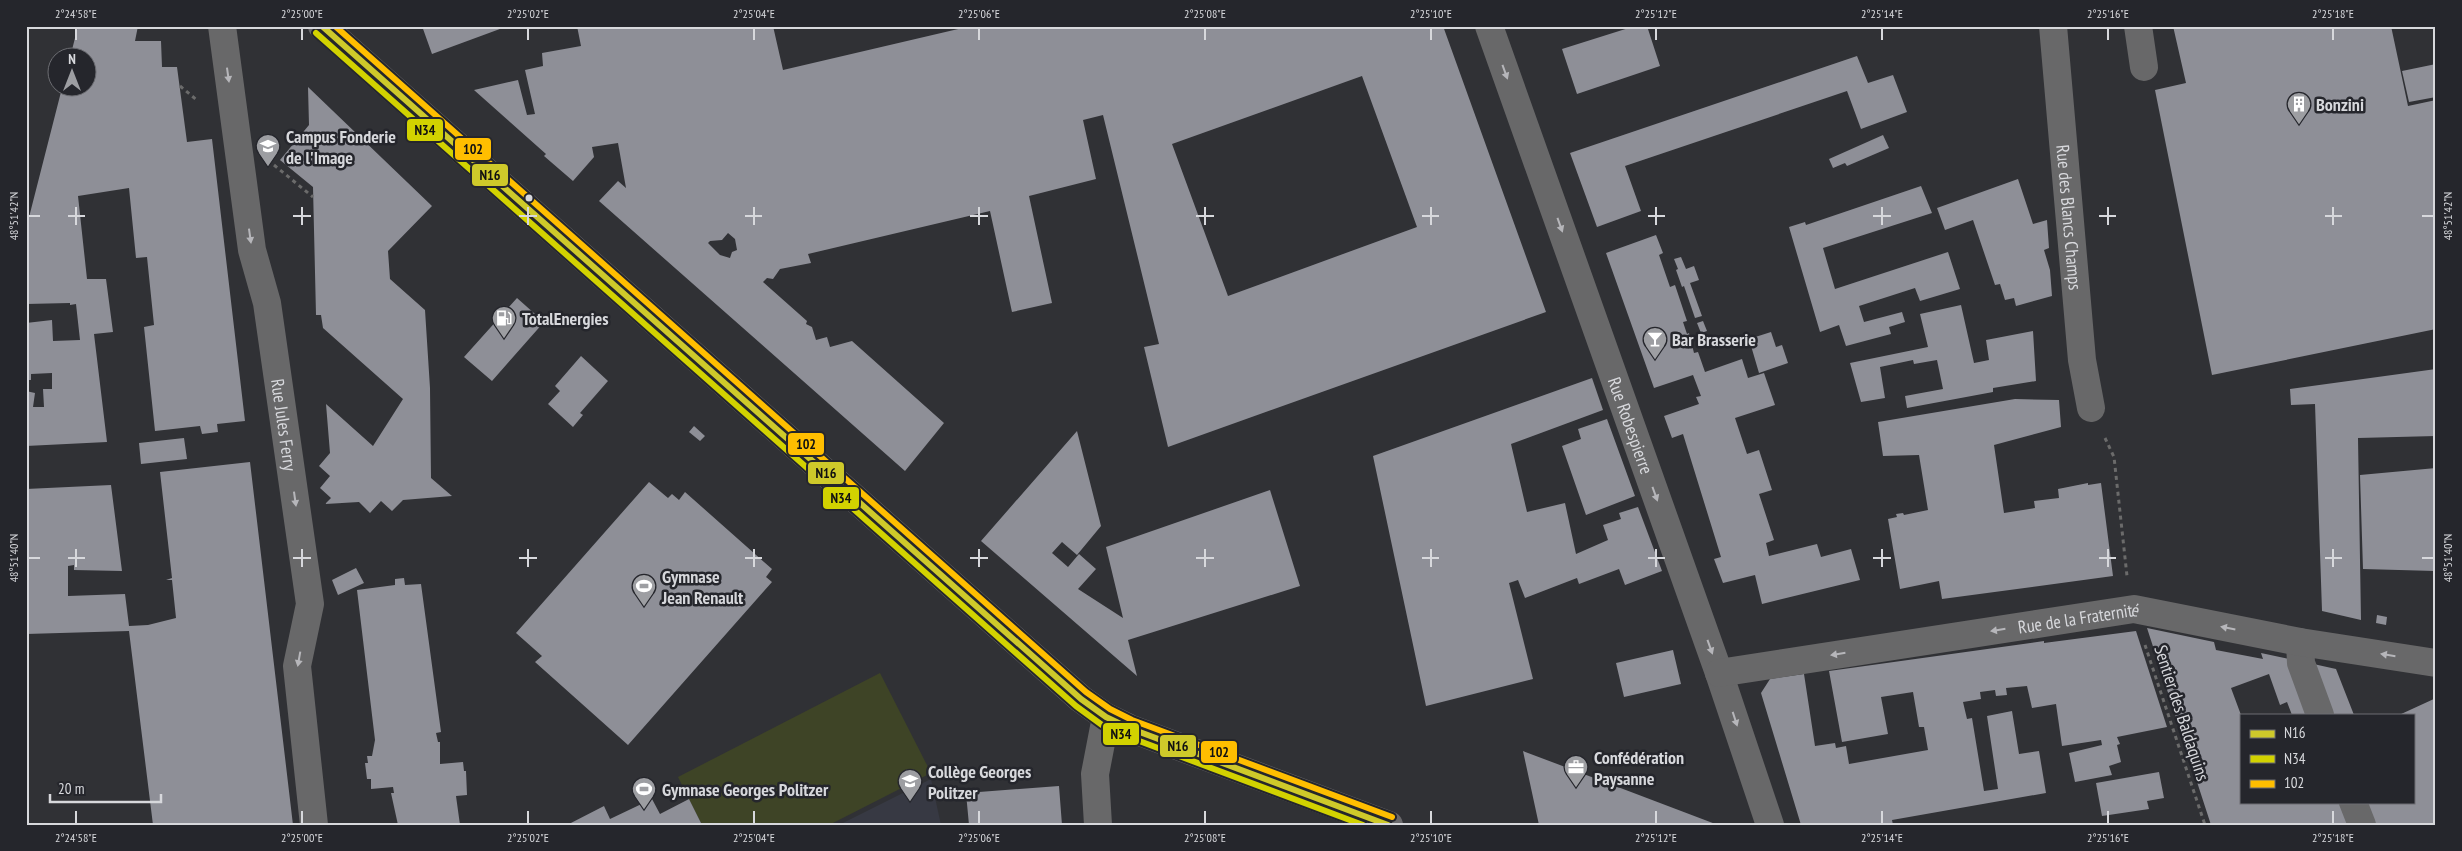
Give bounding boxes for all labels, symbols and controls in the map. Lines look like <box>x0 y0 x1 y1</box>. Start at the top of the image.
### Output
text: 2°24'58"E <box>55 6 97 21</box>
text: 2°25'00"E <box>281 6 323 21</box>
text: 2°25'02"E <box>507 6 549 21</box>
text: 2°25'04"E <box>733 6 775 21</box>
text: 2°25'06"E <box>958 6 1000 21</box>
text: 2°25'08"E <box>1184 6 1226 21</box>
text: 2°25'10"E <box>1410 6 1452 21</box>
text: 2°25'12"E <box>1635 6 1677 21</box>
text: 2°25'14"E <box>1861 6 1903 21</box>
text: 2°25'16"E <box>2087 6 2129 21</box>
text: 2°25'18"E <box>2312 6 2354 21</box>
north arrow <box>48 48 98 98</box>
text: N <box>68 50 76 68</box>
one-way arrow <box>1501 65 1509 80</box>
one-way arrow <box>224 67 232 83</box>
building icon: Bonzini <box>2286 91 2312 125</box>
place label: Bonzini <box>2316 93 2364 116</box>
line badge: N34 <box>406 118 444 142</box>
text: N34 <box>415 121 436 139</box>
place label: Campus Fonderie de l'Image <box>286 125 396 169</box>
school or university icon: Campus Fonderie de l'Image <box>255 133 281 167</box>
line badge: 102 <box>454 137 492 161</box>
text: 102 <box>463 140 483 158</box>
street label: Rue des Blancs Champs <box>2052 144 2087 291</box>
line badge: N16 <box>471 163 509 187</box>
text: N16 <box>480 166 501 184</box>
text: 48°51'42"N <box>6 192 21 240</box>
text: 48°51'42"N <box>2440 192 2455 240</box>
unlabelled marker <box>524 193 534 203</box>
one-way arrow <box>1556 218 1564 233</box>
one-way arrow <box>246 228 254 244</box>
fuel station icon: TotalEnergies <box>491 305 517 339</box>
place label: TotalEnergies <box>522 307 609 330</box>
bar icon: Bar Brasserie <box>1642 326 1668 360</box>
place label: Bar Brasserie <box>1672 328 1756 351</box>
street label: Rue Robespierre <box>1603 374 1659 477</box>
street label: Rue Jules Ferry <box>266 377 302 473</box>
line badge: 102 <box>787 432 825 456</box>
text: 102 <box>796 435 816 453</box>
line badge: N16 <box>807 461 845 485</box>
text: N16 <box>816 464 837 482</box>
line badge: N34 <box>822 486 860 510</box>
one-way arrow <box>1652 486 1659 501</box>
text: N34 <box>831 489 852 507</box>
one-way arrow <box>291 491 299 507</box>
text: 48°51'40"N <box>6 534 21 582</box>
text: 48°51'40"N <box>2440 534 2455 582</box>
place label: Gymnase Jean Renault <box>661 565 744 609</box>
sports icon: Gymnase Jean Renault <box>631 573 657 607</box>
street label: Rue de la Fraternité <box>2016 597 2142 638</box>
one-way arrow <box>2219 623 2235 631</box>
one-way arrow <box>1990 626 2006 634</box>
one-way arrow <box>1707 639 1714 654</box>
street label: Sentier des Baldaquins <box>2149 642 2215 784</box>
one-way arrow <box>1829 651 1845 659</box>
one-way arrow <box>2379 651 2395 659</box>
one-way arrow <box>295 652 303 668</box>
one-way arrow <box>1731 712 1739 727</box>
legend <box>2240 714 2414 804</box>
line badge: N34 <box>1102 722 1140 746</box>
text: N16 <box>2284 723 2306 742</box>
text: N34 <box>1111 725 1132 743</box>
line badge: N16 <box>1159 734 1197 758</box>
text: N16 <box>1168 737 1189 755</box>
line badge: 102 <box>1200 740 1238 764</box>
text: 102 <box>1209 743 1229 761</box>
place label: Confédération Paysanne <box>1594 746 1684 790</box>
text: N34 <box>2284 749 2306 768</box>
office icon: Confédération Paysanne <box>1563 754 1589 788</box>
place label: Collège Georges Politzer <box>928 760 1031 804</box>
school or university icon: Collège Georges Politzer <box>897 768 923 802</box>
scale bar <box>50 771 161 803</box>
text: 102 <box>2284 773 2304 792</box>
sports icon: Gymnase Georges Politzer <box>631 776 657 810</box>
place label: Gymnase Georges Politzer <box>662 778 829 801</box>
text: 20 m <box>58 779 84 798</box>
text: 2°24'58"E <box>55 830 97 845</box>
text: 2°25'00"E <box>281 830 323 845</box>
text: 2°25'02"E <box>507 830 549 845</box>
text: 2°25'04"E <box>733 830 775 845</box>
text: 2°25'06"E <box>958 830 1000 845</box>
text: 2°25'08"E <box>1184 830 1226 845</box>
text: 2°25'10"E <box>1410 830 1452 845</box>
text: 2°25'12"E <box>1635 830 1677 845</box>
text: 2°25'14"E <box>1861 830 1903 845</box>
text: 2°25'16"E <box>2087 830 2129 845</box>
text: 2°25'18"E <box>2312 830 2354 845</box>

